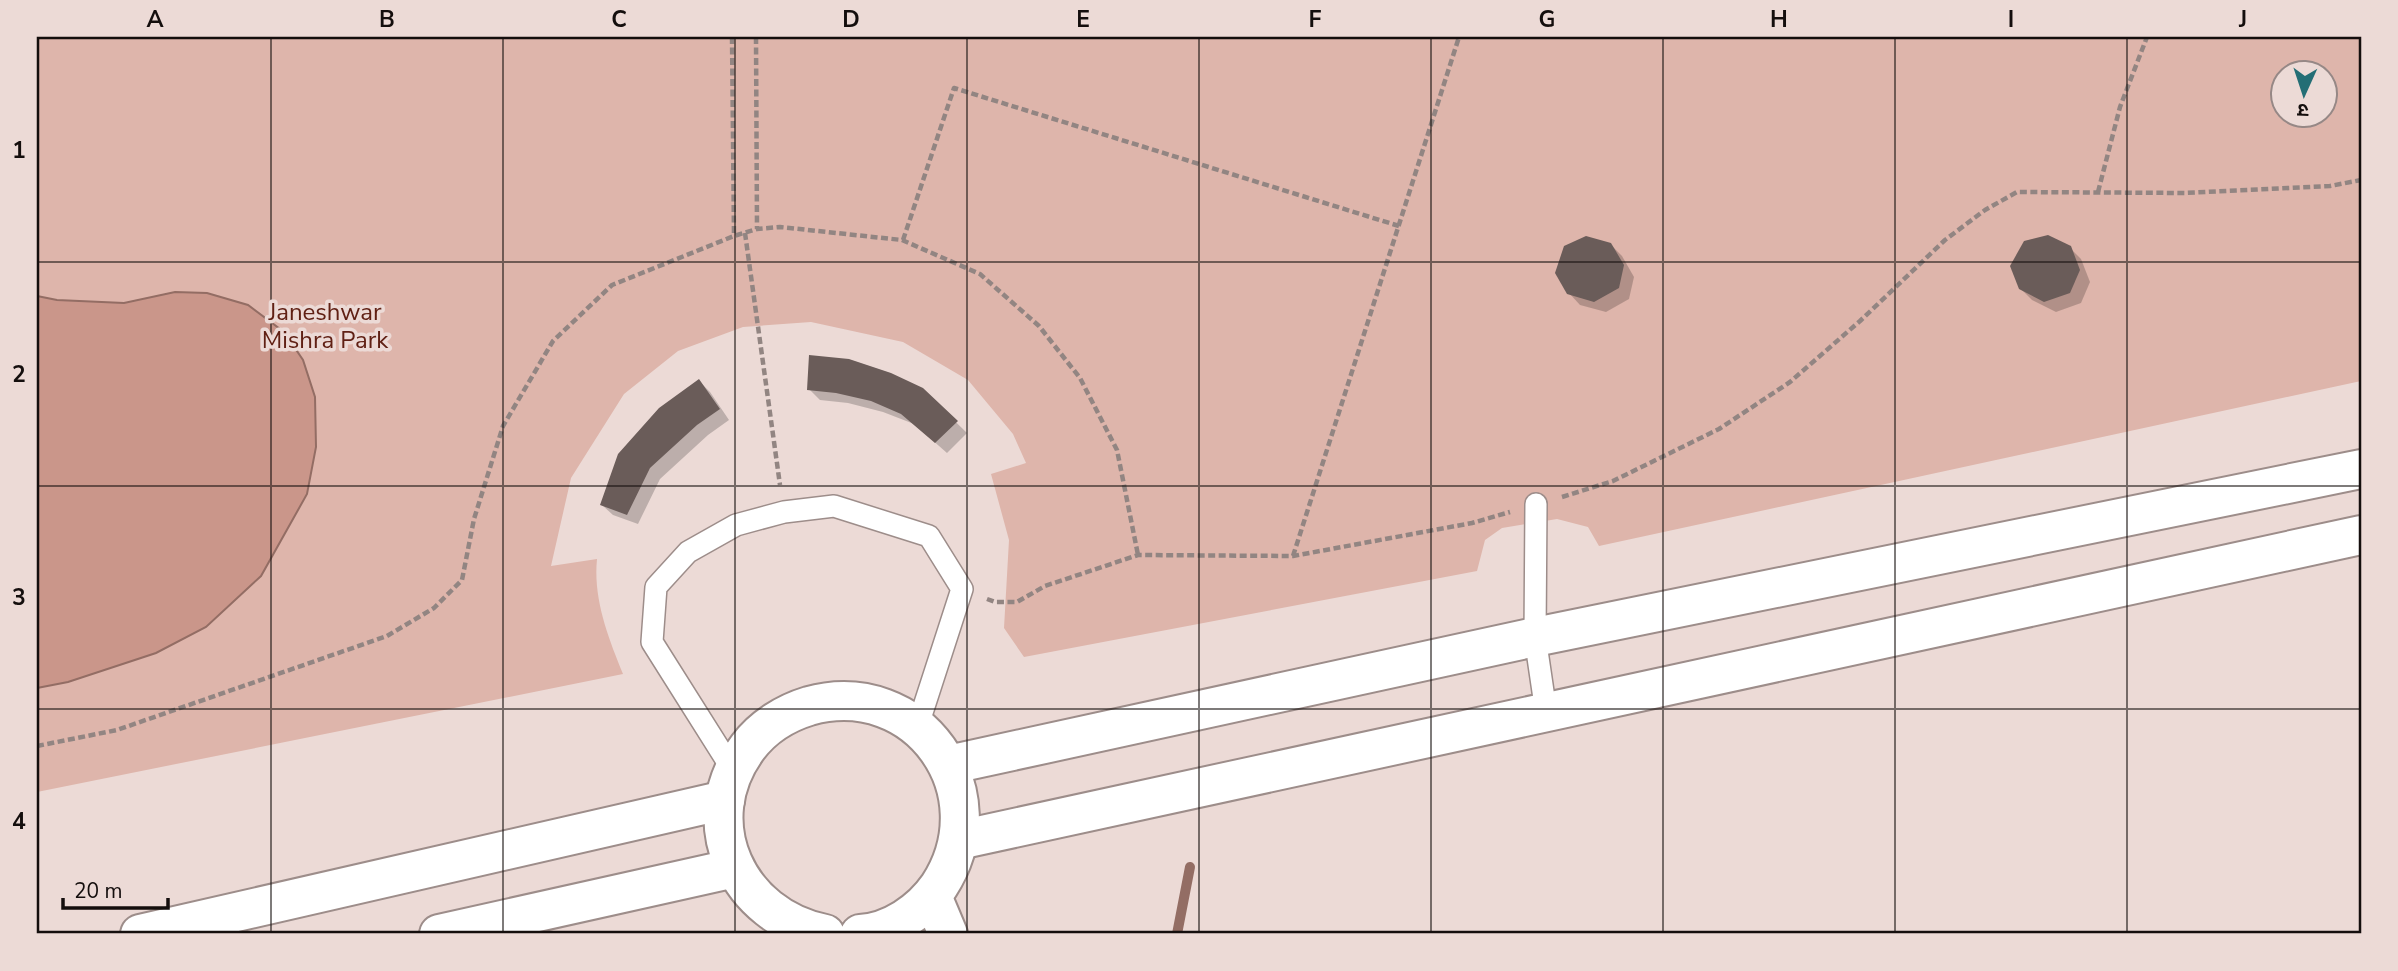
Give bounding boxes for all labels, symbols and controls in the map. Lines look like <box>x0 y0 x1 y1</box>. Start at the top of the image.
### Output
text: A <box>146 4 164 35</box>
text: B <box>379 4 395 35</box>
text: C <box>611 4 627 35</box>
text: D <box>842 4 860 35</box>
text: E <box>1076 4 1090 35</box>
text: F <box>1309 4 1322 35</box>
text: G <box>1539 4 1555 35</box>
text: H <box>1770 4 1788 35</box>
text: I <box>2008 4 2014 35</box>
text: J <box>2238 4 2247 35</box>
north arrow <box>2268 60 2338 130</box>
text: उ <box>2296 97 2309 123</box>
text: 1 <box>12 135 26 166</box>
park label: Janeshwar Mishra Park <box>262 296 389 356</box>
text: 2 <box>12 359 26 390</box>
text: 3 <box>12 582 26 613</box>
text: 4 <box>12 806 26 837</box>
scale bar <box>63 866 168 910</box>
text: 20 m <box>74 877 123 905</box>

